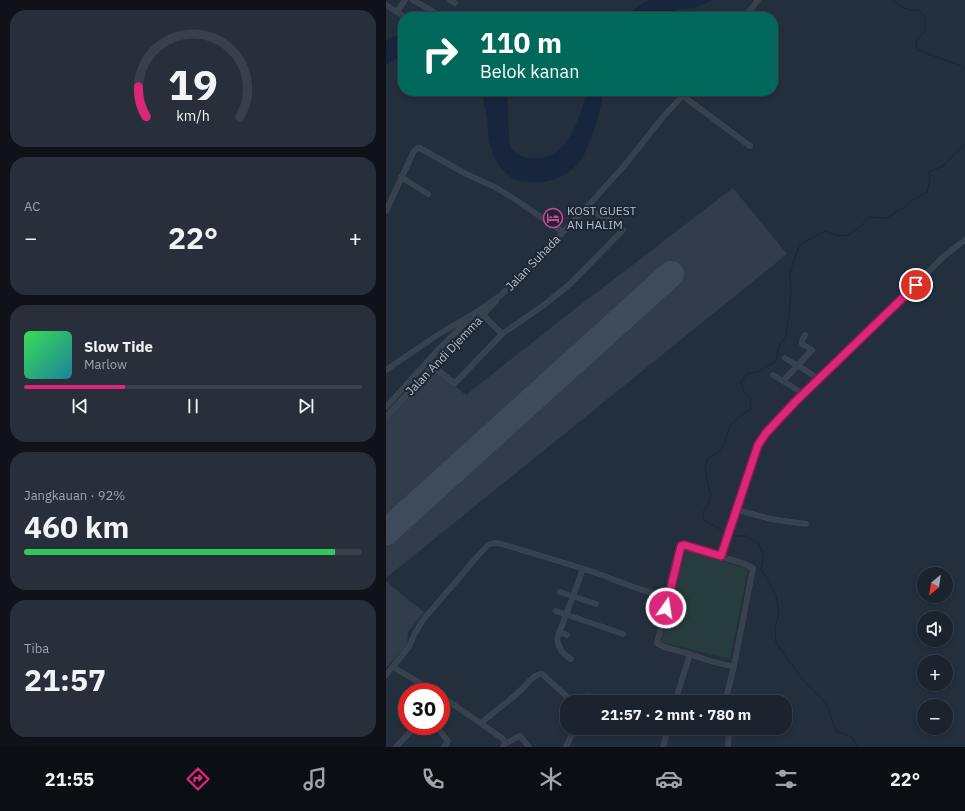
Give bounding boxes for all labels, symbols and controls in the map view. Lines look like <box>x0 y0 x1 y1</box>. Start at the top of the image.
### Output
text: 110 m <box>480 24 562 61</box>
icon: right <box>414 28 466 80</box>
text: 19 <box>168 57 218 111</box>
text: Belok kanan <box>480 60 579 83</box>
text: km/h <box>176 105 210 124</box>
text: AC <box>24 198 40 215</box>
place label: KOST GUEST AN HALIM <box>567 203 637 232</box>
hotel icon: KOST GUEST AN HALIM <box>542 207 564 229</box>
text: 22° <box>168 218 218 257</box>
text: − <box>24 223 37 252</box>
text: + <box>349 223 362 252</box>
street label: Jalan Suhada <box>502 231 564 294</box>
pin <box>899 268 933 302</box>
icon: arrive <box>905 274 927 296</box>
street label: Jalan Andi Djemma <box>402 313 486 398</box>
text: Slow Tide <box>84 337 153 356</box>
text: Marlow <box>84 356 127 373</box>
icon: previous <box>69 395 91 417</box>
icon: pause <box>182 395 204 417</box>
icon: next <box>295 395 317 417</box>
text: Jangkauan · 92% <box>24 487 125 504</box>
text: 460 km <box>24 507 129 546</box>
north arrow <box>917 567 953 603</box>
map controls <box>917 567 953 735</box>
position arrow <box>645 587 687 629</box>
button: sound <box>917 611 953 647</box>
text: Tiba <box>24 640 49 657</box>
button: + <box>917 655 953 691</box>
text: 21:57 <box>24 660 106 699</box>
speed limit sign: 30 <box>398 683 450 735</box>
button: − <box>917 699 953 735</box>
text: 21:57 · 2 mnt · 780 m <box>601 705 751 724</box>
icon: directions <box>184 765 212 793</box>
icon: music <box>301 765 329 793</box>
icon: phone <box>419 765 447 793</box>
icon: climate <box>537 765 565 793</box>
icon: car <box>655 765 683 793</box>
icon: filters <box>772 765 800 793</box>
text: 21:55 <box>45 768 94 791</box>
text: 22° <box>890 768 920 791</box>

